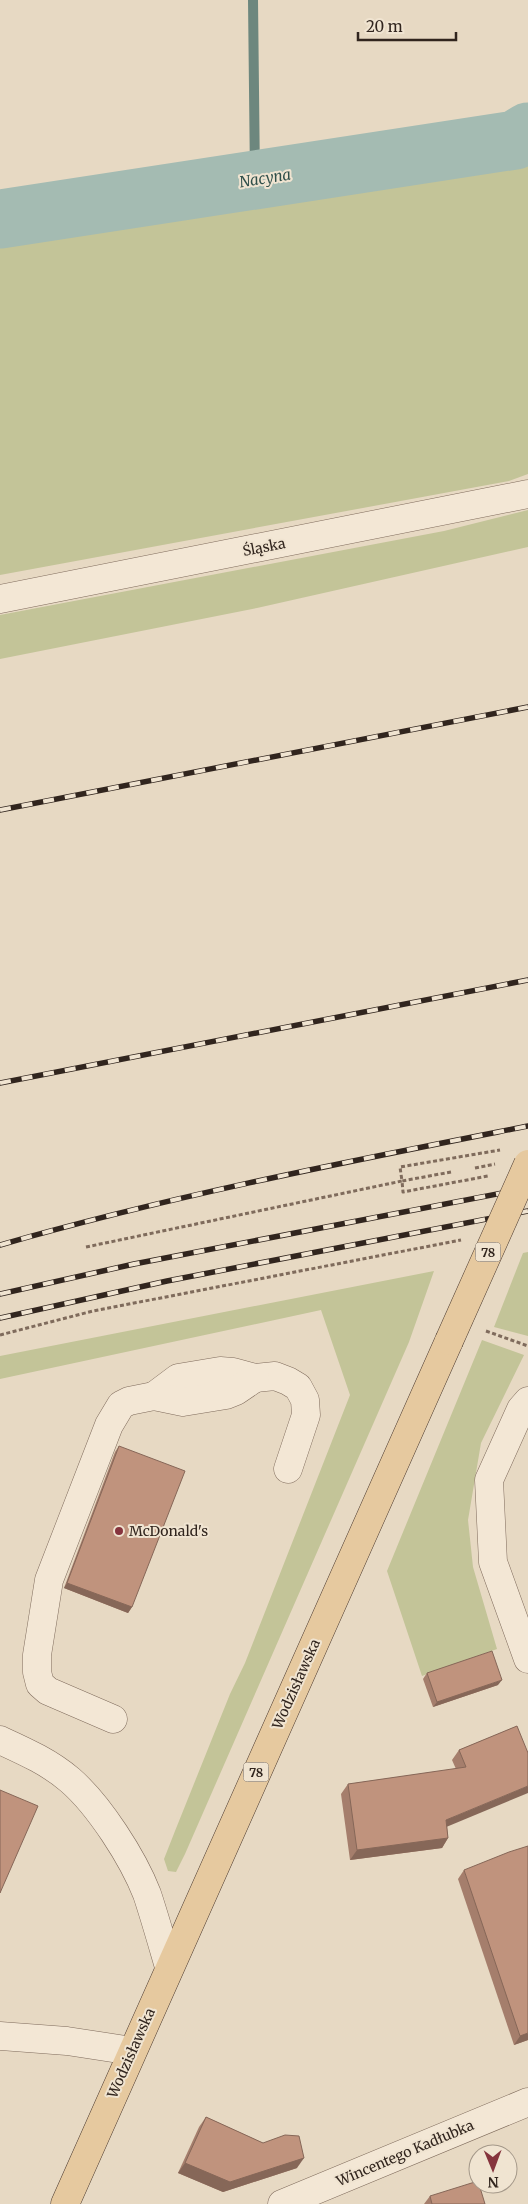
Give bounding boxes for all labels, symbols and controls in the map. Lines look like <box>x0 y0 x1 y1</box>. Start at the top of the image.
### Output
scale bar <box>358 10 456 42</box>
text: 20 m <box>366 17 403 36</box>
water label: Nacyna <box>238 165 292 191</box>
street label: Śląska <box>241 534 287 560</box>
road number: 78 <box>476 1242 500 1262</box>
place label: McDonald's <box>129 1522 208 1540</box>
marker: McDonald's <box>113 1525 125 1537</box>
street label: Wodzisławska <box>268 1636 324 1733</box>
road number: 78 <box>244 1762 268 1781</box>
street label: Wodzisławska <box>103 2005 159 2102</box>
street label: Wincentego Kadłubka <box>333 2116 477 2191</box>
north arrow <box>468 2144 518 2194</box>
text: N <box>488 2173 499 2191</box>

